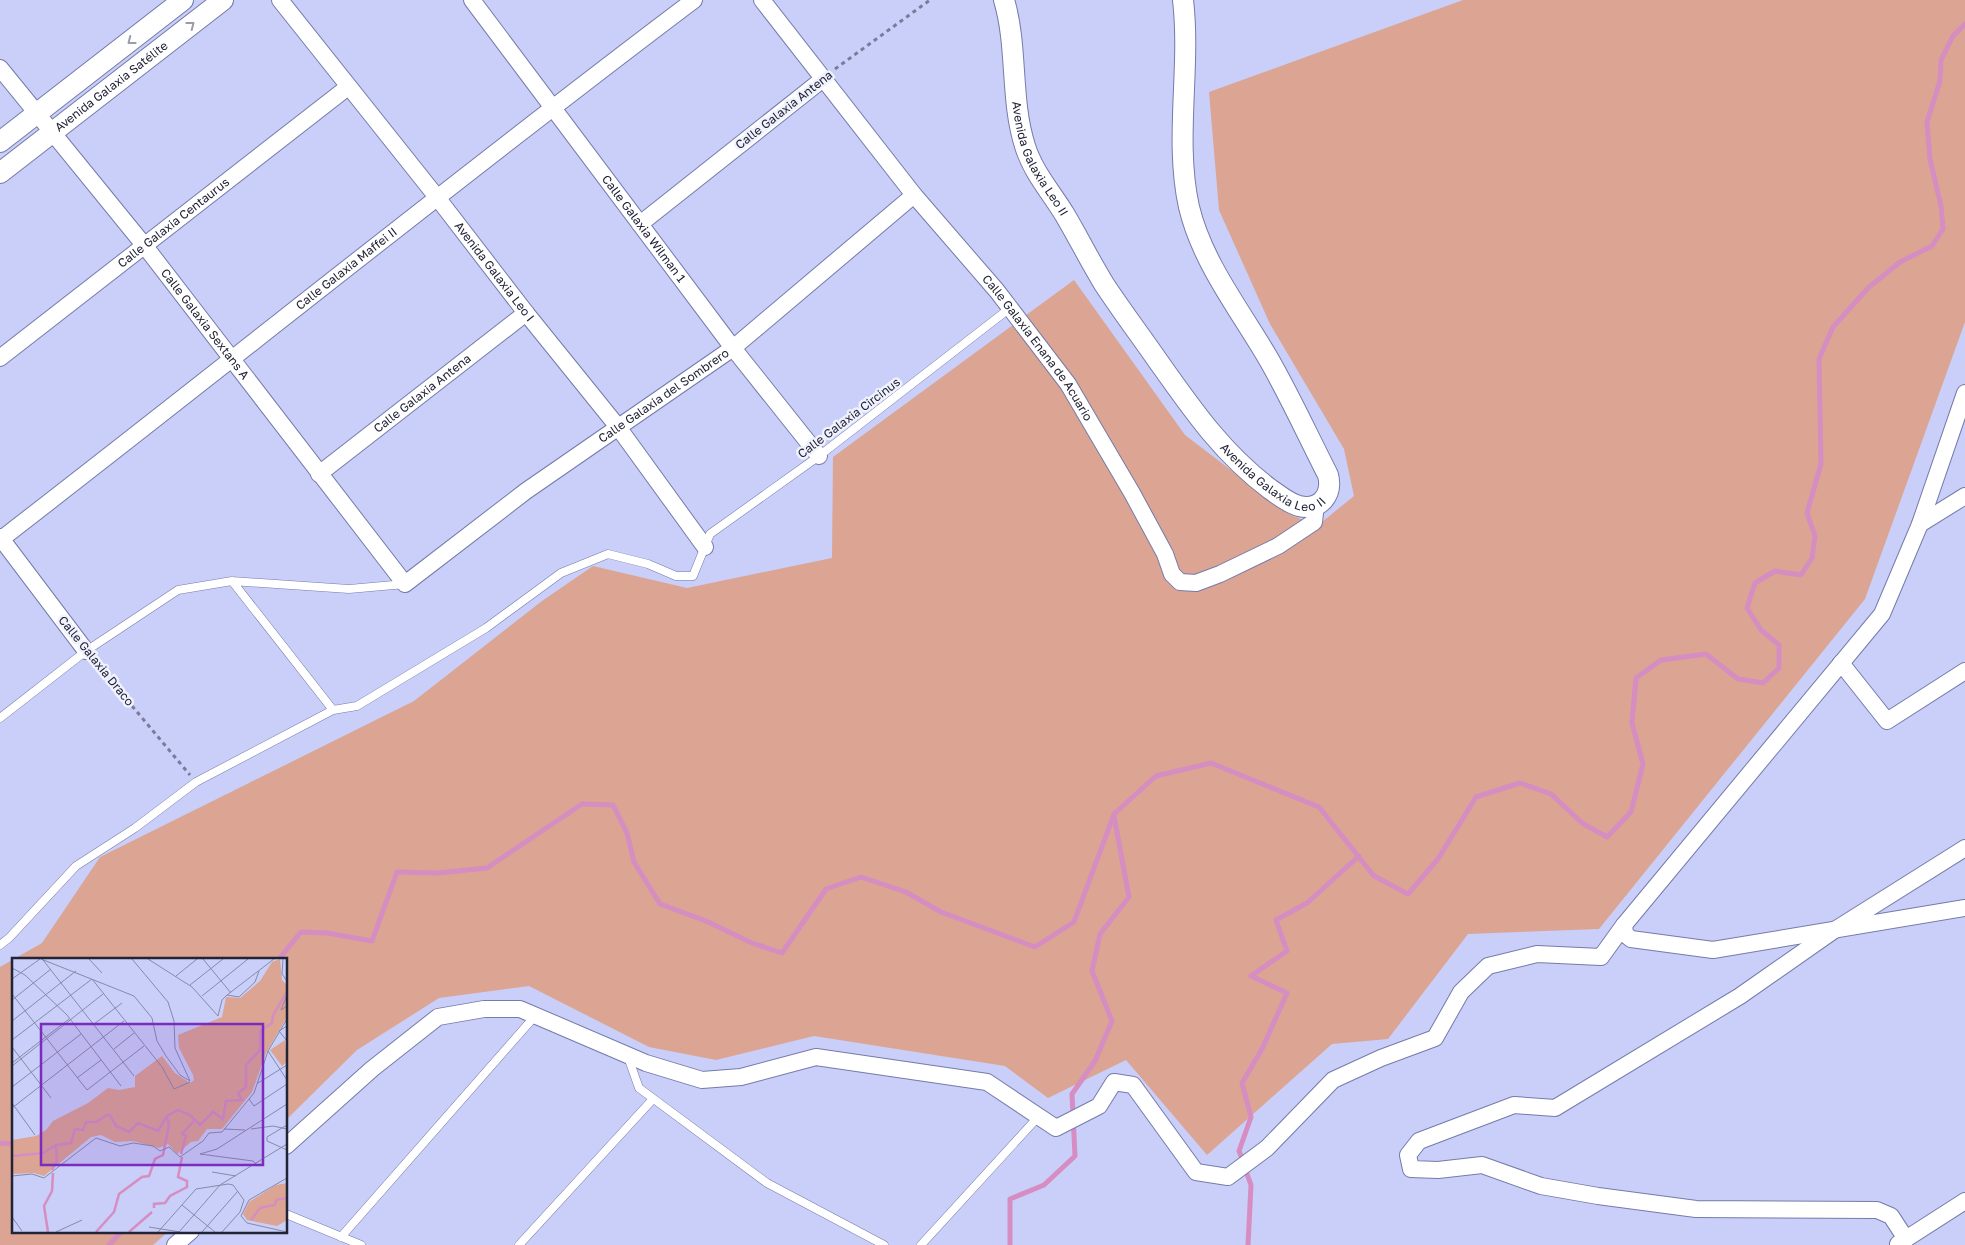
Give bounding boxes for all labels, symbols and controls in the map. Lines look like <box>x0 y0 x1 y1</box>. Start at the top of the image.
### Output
one-way arrow <box>185 22 195 31</box>
one-way arrow <box>128 35 137 43</box>
street label: Avenida Galaxia Satélite <box>52 38 171 135</box>
street label: Calle Galaxia Antena <box>732 67 835 152</box>
street label: Avenida Galaxia Leo II <box>1009 100 1072 219</box>
street label: Calle Galaxia Wilman 1 <box>599 172 689 285</box>
street label: Calle Galaxia Centaurus <box>114 174 232 271</box>
street label: Avenida Galaxia Leo I <box>452 219 538 324</box>
street label: Calle Galaxia Maffei II <box>292 224 400 313</box>
street label: Calle Galaxia Sextans A <box>158 265 253 382</box>
street label: Calle Galaxia Enana de Acuario <box>979 271 1096 424</box>
street label: Calle Galaxia del Sombrero <box>595 345 732 446</box>
street label: Calle Galaxia Antena <box>370 351 474 436</box>
street label: Calle Galaxia Circinus <box>794 374 903 461</box>
street label: Avenida Galaxia Leo II <box>1217 440 1329 514</box>
street label: Calle Galaxia Draco <box>56 613 137 709</box>
inset map <box>12 958 288 1232</box>

